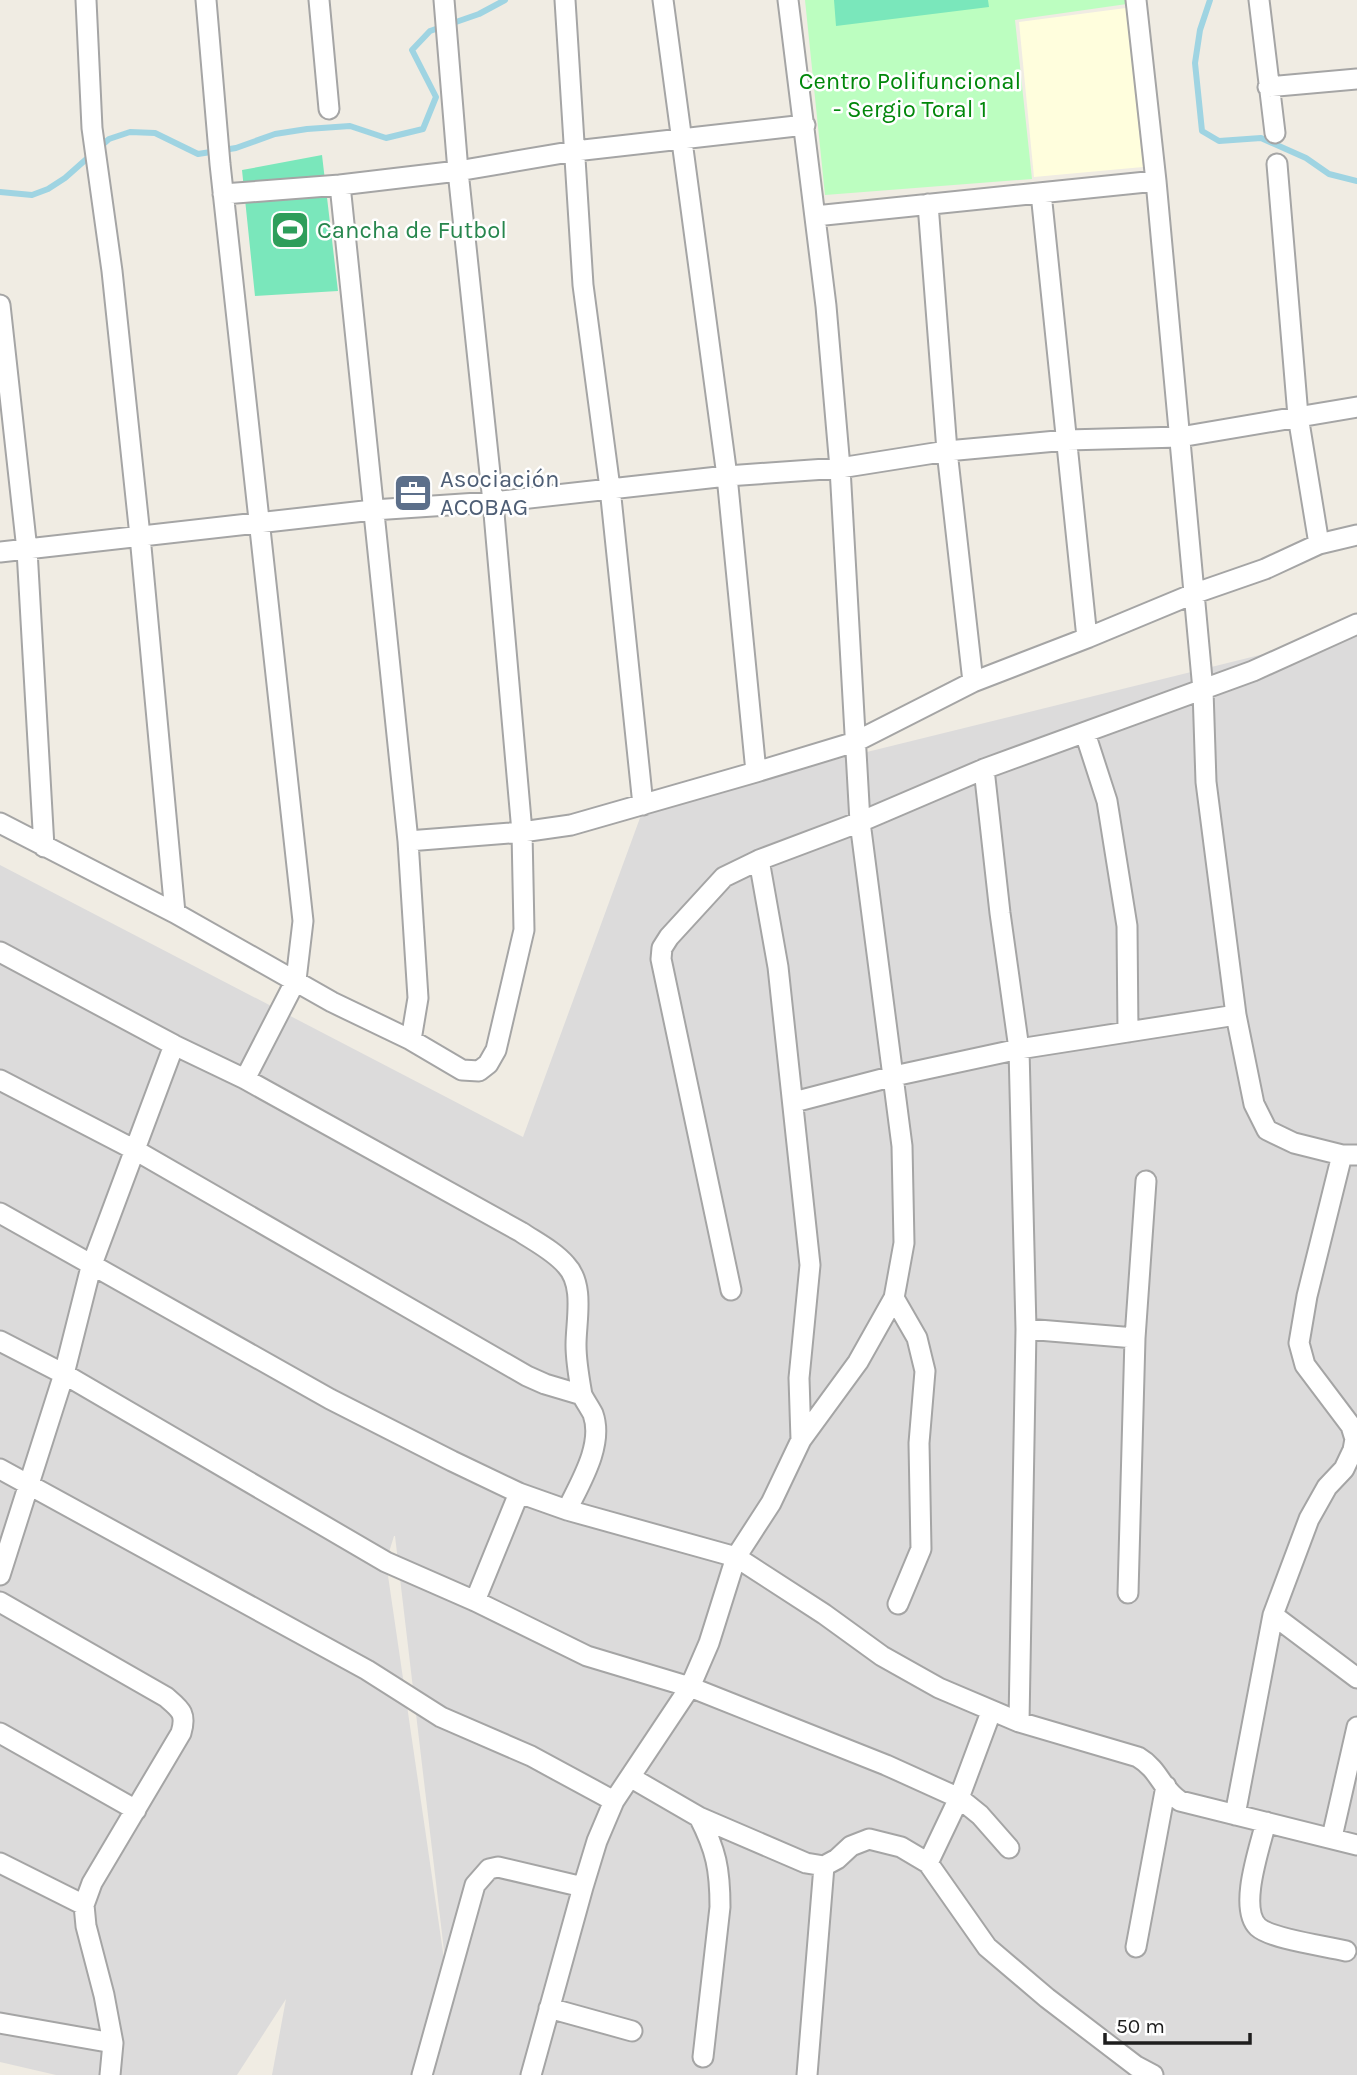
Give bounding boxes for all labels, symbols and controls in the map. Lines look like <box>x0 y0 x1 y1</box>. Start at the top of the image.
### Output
park label: Centro Polifuncional - Sergio Toral 1 <box>799 67 1021 123</box>
sports icon: Cancha de Futbol <box>269 209 311 251</box>
place label: Cancha de Futbol <box>317 216 507 244</box>
place label: Asociación ACOBAG <box>440 465 559 521</box>
office icon: Asociación ACOBAG <box>392 472 434 514</box>
scale bar <box>1105 2002 1250 2046</box>
text: 50 m <box>1116 2014 1165 2038</box>

